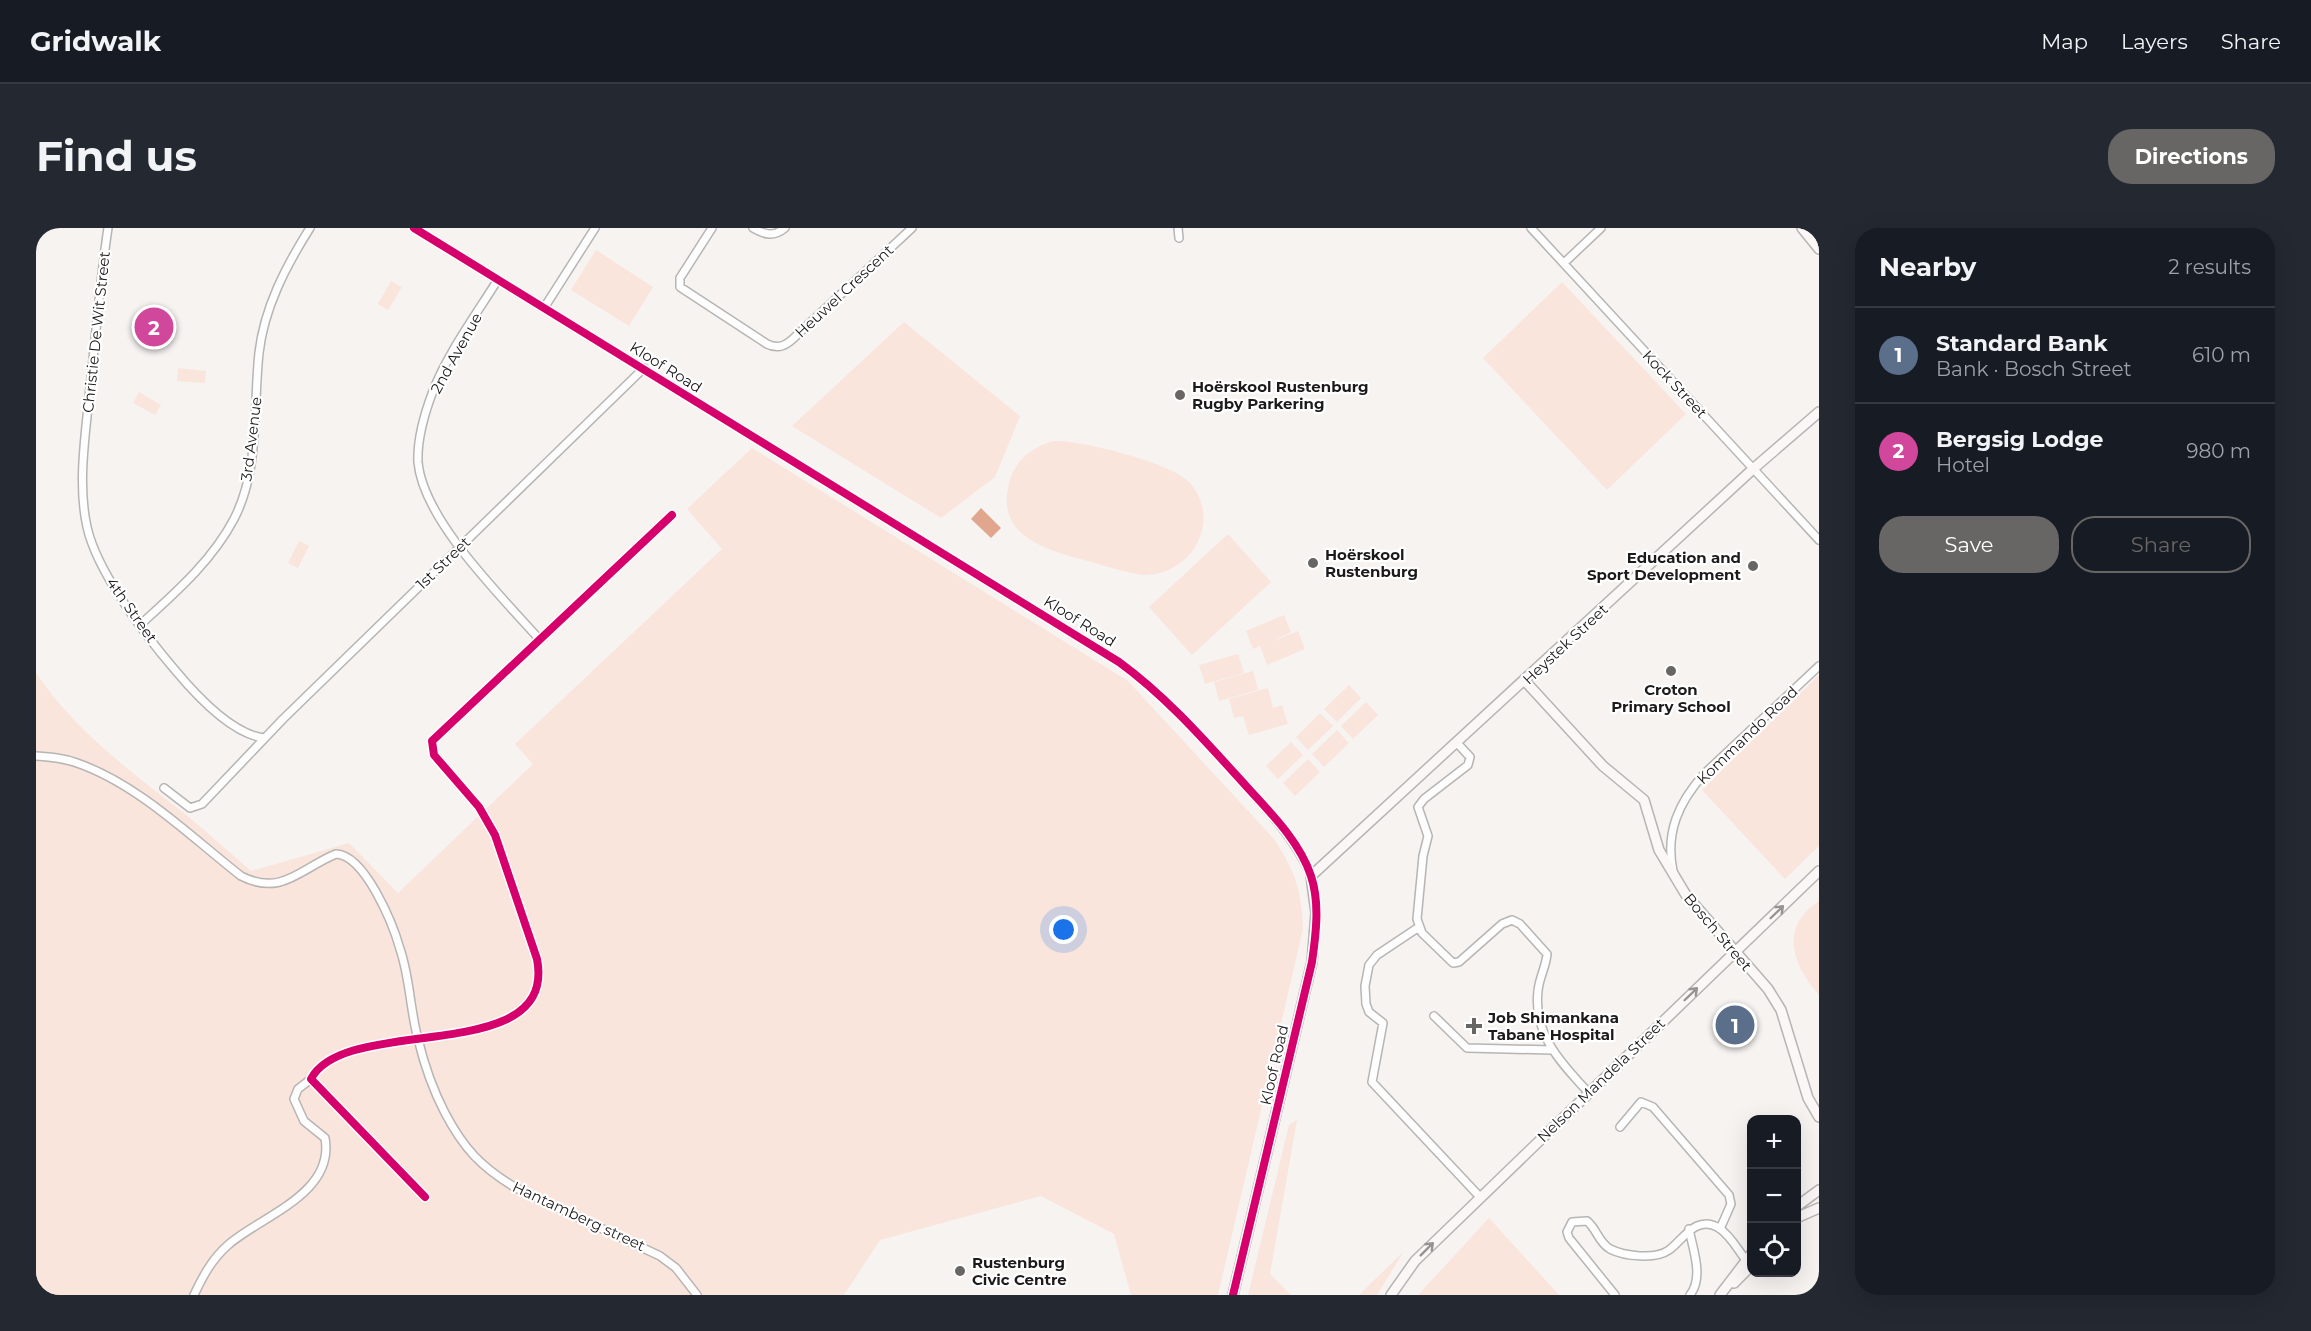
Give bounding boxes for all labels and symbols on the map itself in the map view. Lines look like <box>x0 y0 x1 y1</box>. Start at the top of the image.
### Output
street label: Heuwel Crescent <box>791 240 897 342</box>
street label: Christie De Wit Street <box>78 250 114 414</box>
pin: 2 <box>134 304 174 350</box>
street label: 2nd Avenue <box>426 309 486 397</box>
street label: Kloof Road <box>626 337 706 397</box>
street label: Kock Street <box>1639 346 1711 422</box>
place label: Hoërskool Rustenburg Rugby Parkering <box>1192 377 1369 413</box>
marker: Hoërskool Rustenburg Rugby Parkering <box>1173 388 1187 402</box>
street label: 3rd Avenue <box>236 396 266 482</box>
street label: 1st Street <box>412 533 474 593</box>
place label: Hoërskool Rustenburg <box>1325 545 1418 581</box>
place label: Education and Sport Development <box>1587 548 1741 584</box>
marker: Hoërskool Rustenburg <box>1306 556 1320 570</box>
marker: Education and Sport Development <box>1746 559 1760 573</box>
street label: 4th Street <box>103 574 161 646</box>
street label: Kloof Road <box>1040 591 1120 651</box>
street label: Heystek Street <box>1518 600 1612 688</box>
marker: Croton Primary School <box>1664 664 1678 678</box>
place label: Croton Primary School <box>1611 680 1731 716</box>
street label: Kommando Road <box>1692 682 1802 788</box>
street label: Bosch Street <box>1680 889 1756 975</box>
one-way arrow <box>1769 904 1784 919</box>
your location <box>1049 915 1078 944</box>
one-way arrow <box>1683 986 1698 1001</box>
pin: 1 <box>1716 1002 1754 1048</box>
place label: Job Shimankana Tabane Hospital <box>1487 1008 1619 1044</box>
street label: Nelson Mandela Street <box>1533 1014 1669 1146</box>
marker: Job Shimankana Tabane Hospital <box>1465 1017 1483 1035</box>
street label: Kloof Road <box>1256 1023 1292 1107</box>
street label: Hantamberg street <box>510 1177 648 1255</box>
one-way arrow <box>1419 1242 1434 1257</box>
place label: Rustenburg Civic Centre <box>972 1253 1067 1289</box>
marker: Rustenburg Civic Centre <box>953 1264 967 1278</box>

